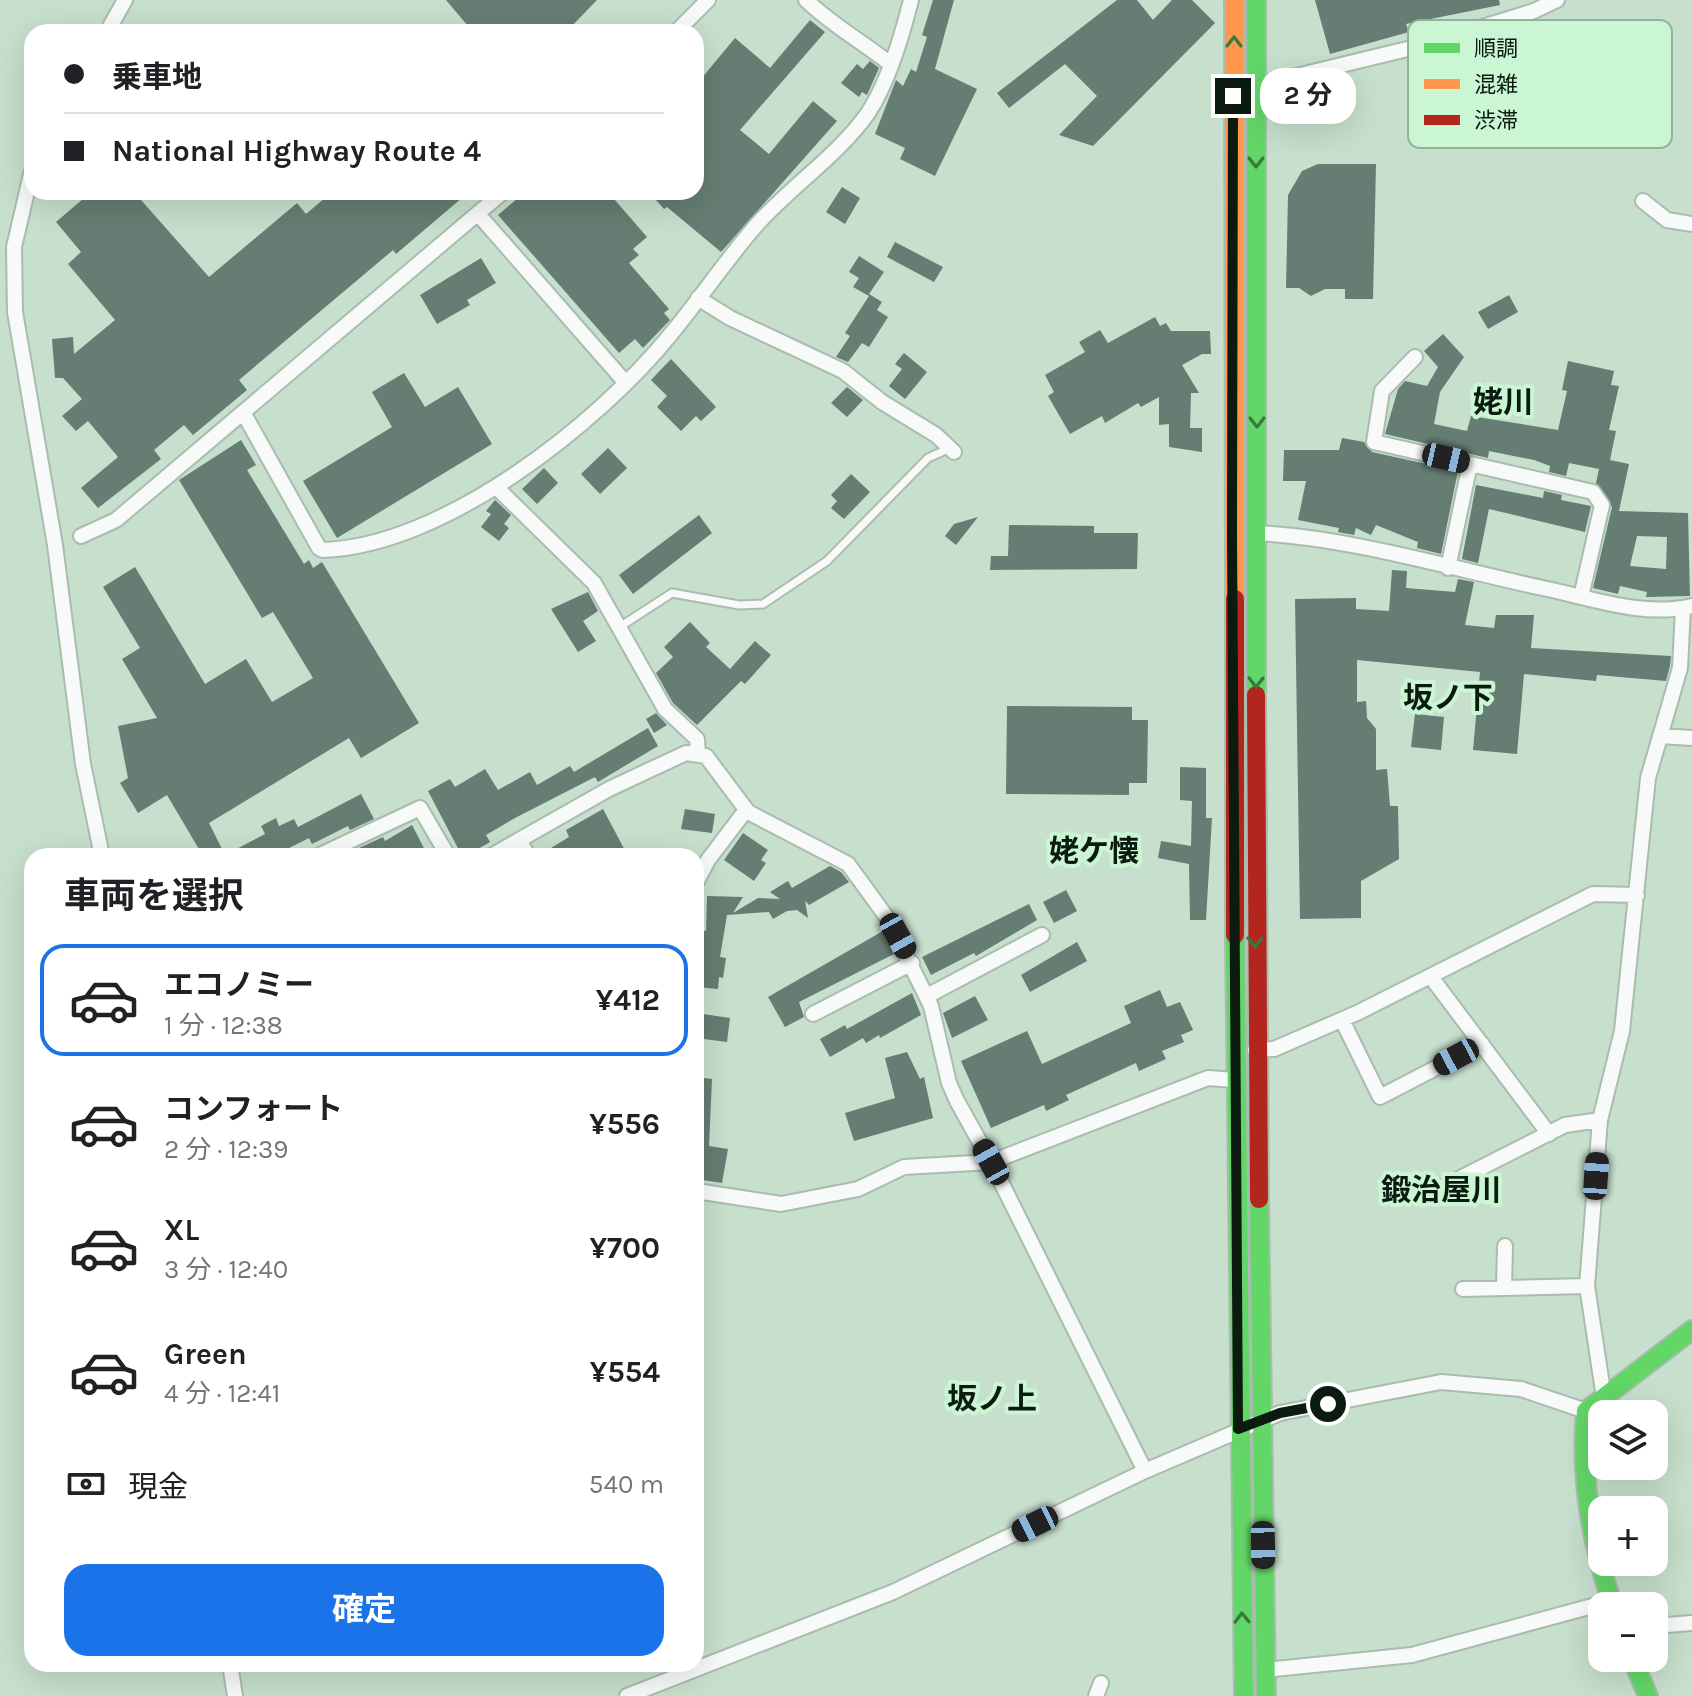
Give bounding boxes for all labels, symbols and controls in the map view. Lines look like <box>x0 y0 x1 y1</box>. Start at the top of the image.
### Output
legend <box>1408 20 1672 148</box>
one-way arrow <box>1225 35 1243 48</box>
text: 順調 <box>1474 36 1518 62</box>
text: 乗車地 <box>112 59 202 95</box>
callout: 2 分 <box>1261 68 1357 124</box>
text: 混雑 <box>1474 72 1518 98</box>
route end <box>1215 78 1251 114</box>
text: 2 分 <box>1284 80 1332 111</box>
text: 渋滞 <box>1474 108 1518 134</box>
text: National Highway Route 4 <box>112 133 481 169</box>
one-way arrow <box>1247 156 1265 169</box>
district label: 姥川 <box>1473 384 1533 420</box>
one-way arrow <box>1248 416 1266 429</box>
car <box>1420 441 1472 475</box>
one-way arrow <box>1247 676 1265 689</box>
district label: 坂ノ下 <box>1403 680 1493 716</box>
district label: 姥ケ懐 <box>1049 833 1139 869</box>
text: 車両を選択 <box>64 875 244 917</box>
car <box>876 909 920 963</box>
one-way arrow <box>1246 936 1264 949</box>
icon: car <box>68 964 140 1036</box>
text: エコノミー <box>164 967 314 1003</box>
text: ¥412 <box>596 982 660 1018</box>
text: 1 分 · 12:38 <box>164 1010 283 1041</box>
car <box>1429 1035 1483 1079</box>
icon: car <box>68 1088 140 1160</box>
text: コンフォート <box>164 1091 343 1127</box>
text: ¥556 <box>589 1106 660 1142</box>
text: 2 分 · 12:39 <box>164 1134 288 1165</box>
car <box>969 1135 1013 1189</box>
car <box>1582 1151 1610 1201</box>
district label: 鍛治屋川 <box>1381 1172 1501 1208</box>
icon: car <box>68 1212 140 1284</box>
text: XL <box>164 1212 199 1248</box>
text: ¥700 <box>590 1230 660 1266</box>
text: 3 分 · 12:40 <box>164 1254 288 1285</box>
icon: car <box>68 1336 140 1408</box>
text: Green <box>164 1336 247 1372</box>
text: ¥554 <box>590 1354 660 1390</box>
text: 4 分 · 12:41 <box>164 1378 280 1409</box>
district label: 坂ノ上 <box>947 1381 1037 1417</box>
route start <box>1310 1386 1346 1422</box>
map controls <box>1588 1400 1668 1672</box>
button: layers <box>1588 1400 1668 1480</box>
icon: cash <box>64 1462 108 1506</box>
text: 現金 <box>128 1469 188 1505</box>
text: 540 m <box>589 1469 664 1500</box>
button: + <box>1588 1496 1668 1576</box>
car <box>1008 1503 1062 1545</box>
car <box>1251 1521 1275 1569</box>
button: 確定 <box>64 1564 664 1656</box>
button: − <box>1588 1592 1668 1672</box>
one-way arrow <box>1233 1611 1251 1624</box>

